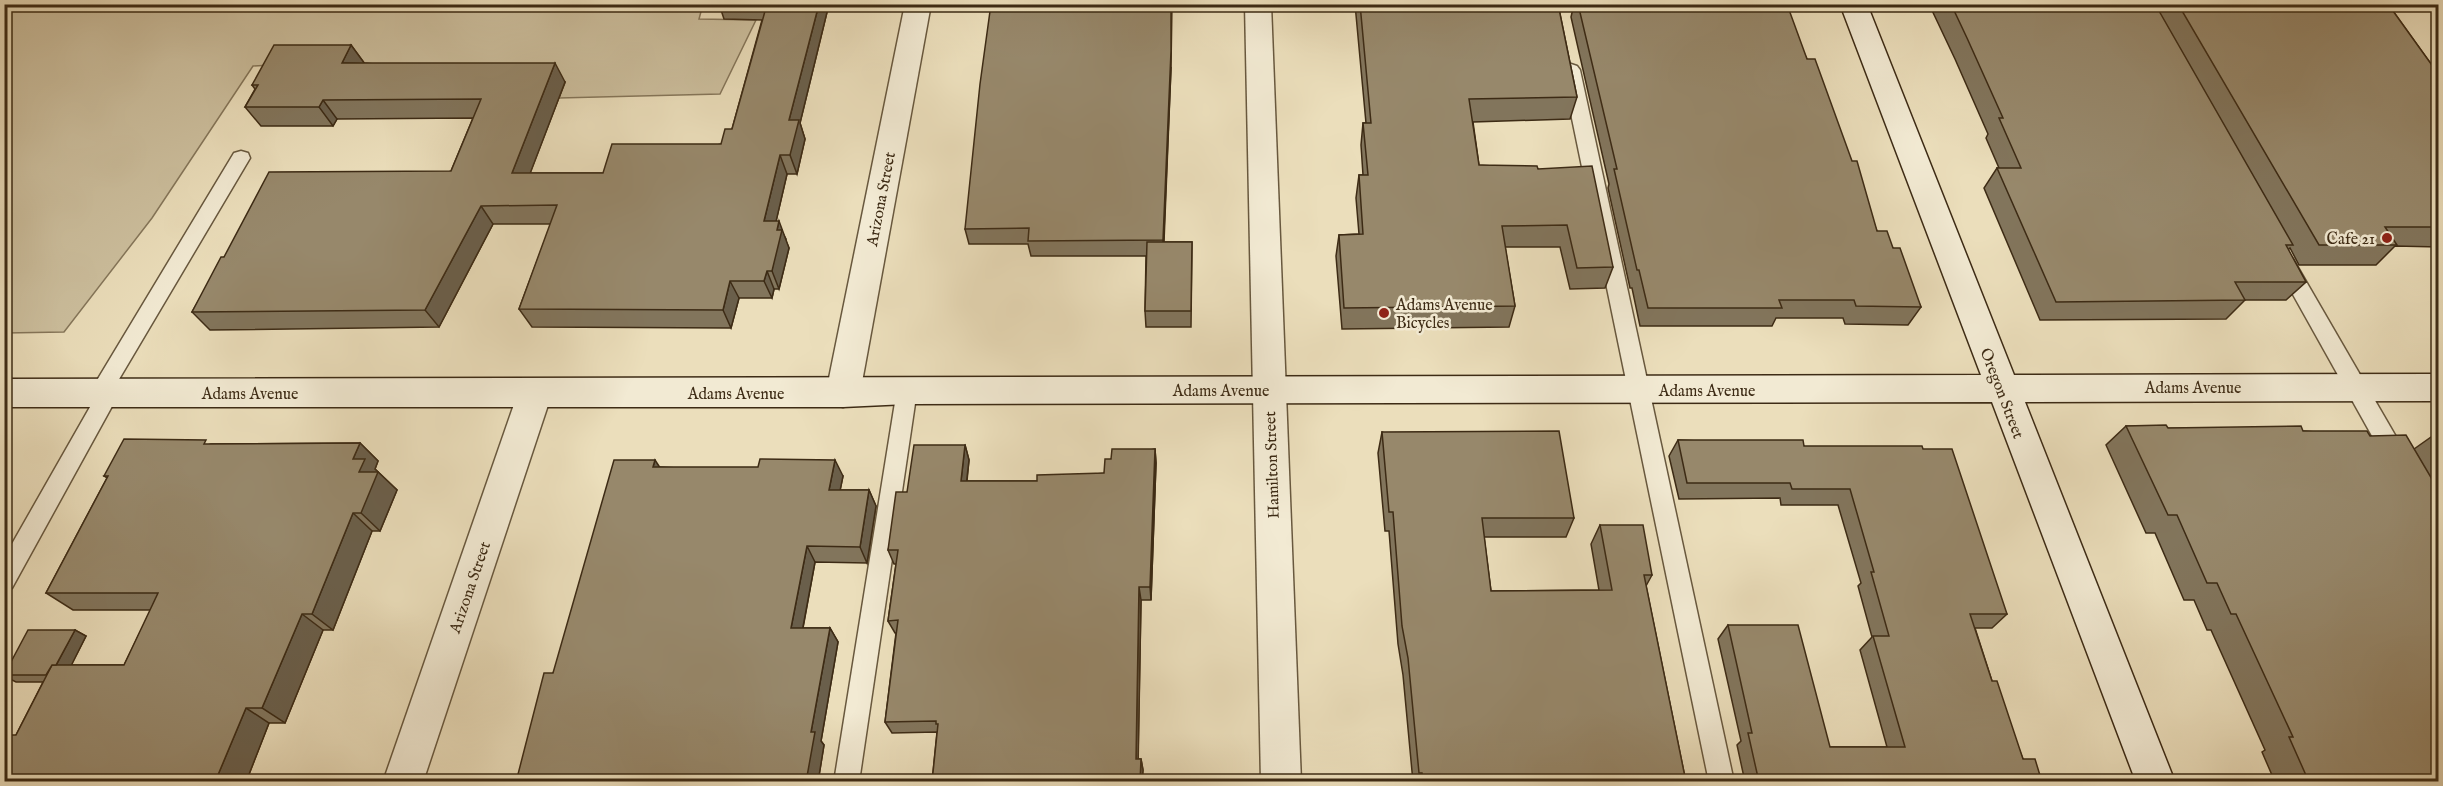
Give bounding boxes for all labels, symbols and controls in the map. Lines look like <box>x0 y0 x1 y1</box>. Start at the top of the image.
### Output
street label: Arizona Street <box>863 150 901 249</box>
place label: Cafe 21 <box>2327 230 2375 250</box>
marker: Cafe 21 <box>2380 231 2394 245</box>
place label: Adams Avenue Bicycles <box>1395 296 1493 334</box>
marker: Adams Avenue Bicycles <box>1377 306 1391 320</box>
street label: Oregon Street <box>1975 346 2028 442</box>
street label: Adams Avenue <box>2144 379 2241 399</box>
street label: Adams Avenue <box>1172 382 1269 402</box>
street label: Adams Avenue <box>1658 382 1755 402</box>
street label: Adams Avenue <box>201 385 298 405</box>
street label: Adams Avenue <box>687 385 784 405</box>
street label: Hamilton Street <box>1261 410 1285 519</box>
street label: Arizona Street <box>446 539 496 637</box>

